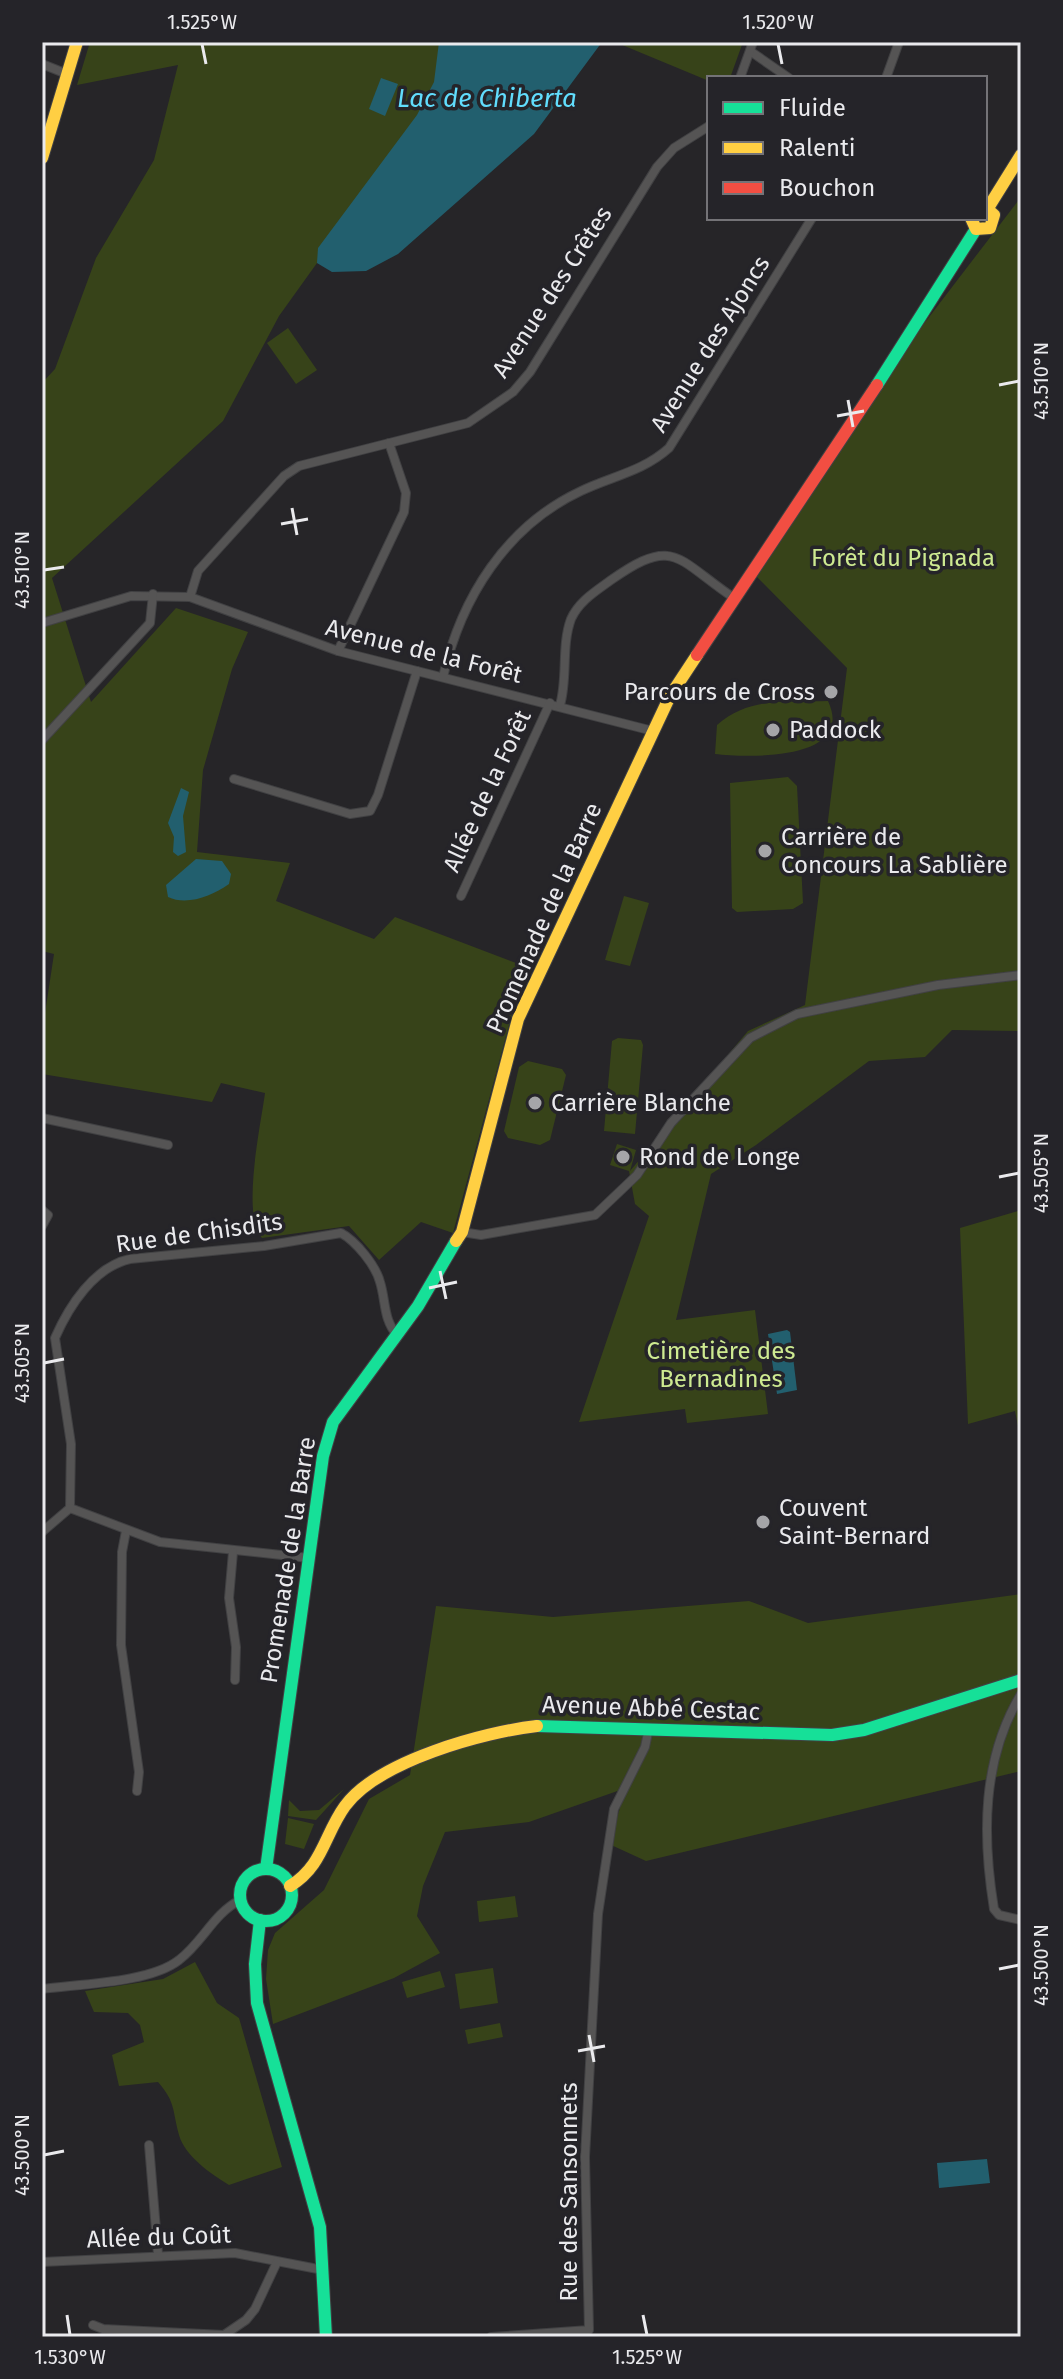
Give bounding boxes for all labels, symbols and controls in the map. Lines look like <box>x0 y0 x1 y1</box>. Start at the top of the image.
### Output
text: 1.525°W <box>167 10 238 34</box>
text: 1.520°W <box>742 10 814 34</box>
legend <box>707 76 987 220</box>
water label: Lac de Chiberta <box>397 83 577 114</box>
text: Fluide <box>779 94 846 122</box>
text: Ralenti <box>779 134 856 162</box>
text: Bouchon <box>779 174 875 202</box>
street label: Avenue des Crêtes <box>486 201 618 383</box>
street label: Avenue des Ajoncs <box>645 251 775 437</box>
text: 43.510°N <box>1029 342 1053 420</box>
text: 43.510°N <box>10 531 34 609</box>
park label: Forêt du Pignada <box>811 544 995 572</box>
street label: Avenue de la Forêt <box>323 613 525 689</box>
place label: Parcours de Cross <box>624 678 815 706</box>
marker: Parcours de Cross <box>822 683 840 701</box>
street label: Allée de la Forêt <box>437 705 537 876</box>
place label: Paddock <box>789 716 882 744</box>
marker: Paddock <box>764 721 782 739</box>
street label: Promenade de la Barre <box>481 798 607 1038</box>
place label: Carrière de Concours La Sablière <box>781 823 1008 879</box>
marker: Carrière de Concours La Sablière <box>756 842 774 860</box>
place label: Carrière Blanche <box>551 1089 731 1117</box>
marker: Carrière Blanche <box>526 1094 544 1112</box>
text: 43.505°N <box>1029 1133 1053 1213</box>
place label: Rond de Longe <box>639 1143 800 1171</box>
marker: Rond de Longe <box>614 1148 632 1166</box>
street label: Rue de Chisdits <box>114 1207 284 1259</box>
text: 43.505°N <box>10 1323 34 1403</box>
park label: Cimetière des Bernadines <box>647 1337 796 1393</box>
street label: Promenade de la Barre <box>255 1435 321 1685</box>
place label: Couvent Saint-Bernard <box>779 1494 930 1550</box>
marker: Couvent Saint-Bernard <box>754 1513 772 1531</box>
street label: Avenue Abbé Cestac <box>542 1690 760 1726</box>
text: 43.500°N <box>1029 1924 1053 2006</box>
street label: Rue des Sansonnets <box>555 2082 583 2302</box>
text: 43.500°N <box>10 2114 34 2196</box>
street label: Allée du Coût <box>86 2220 232 2254</box>
text: 1.530°W <box>34 2345 106 2369</box>
text: 1.525°W <box>612 2345 683 2369</box>

